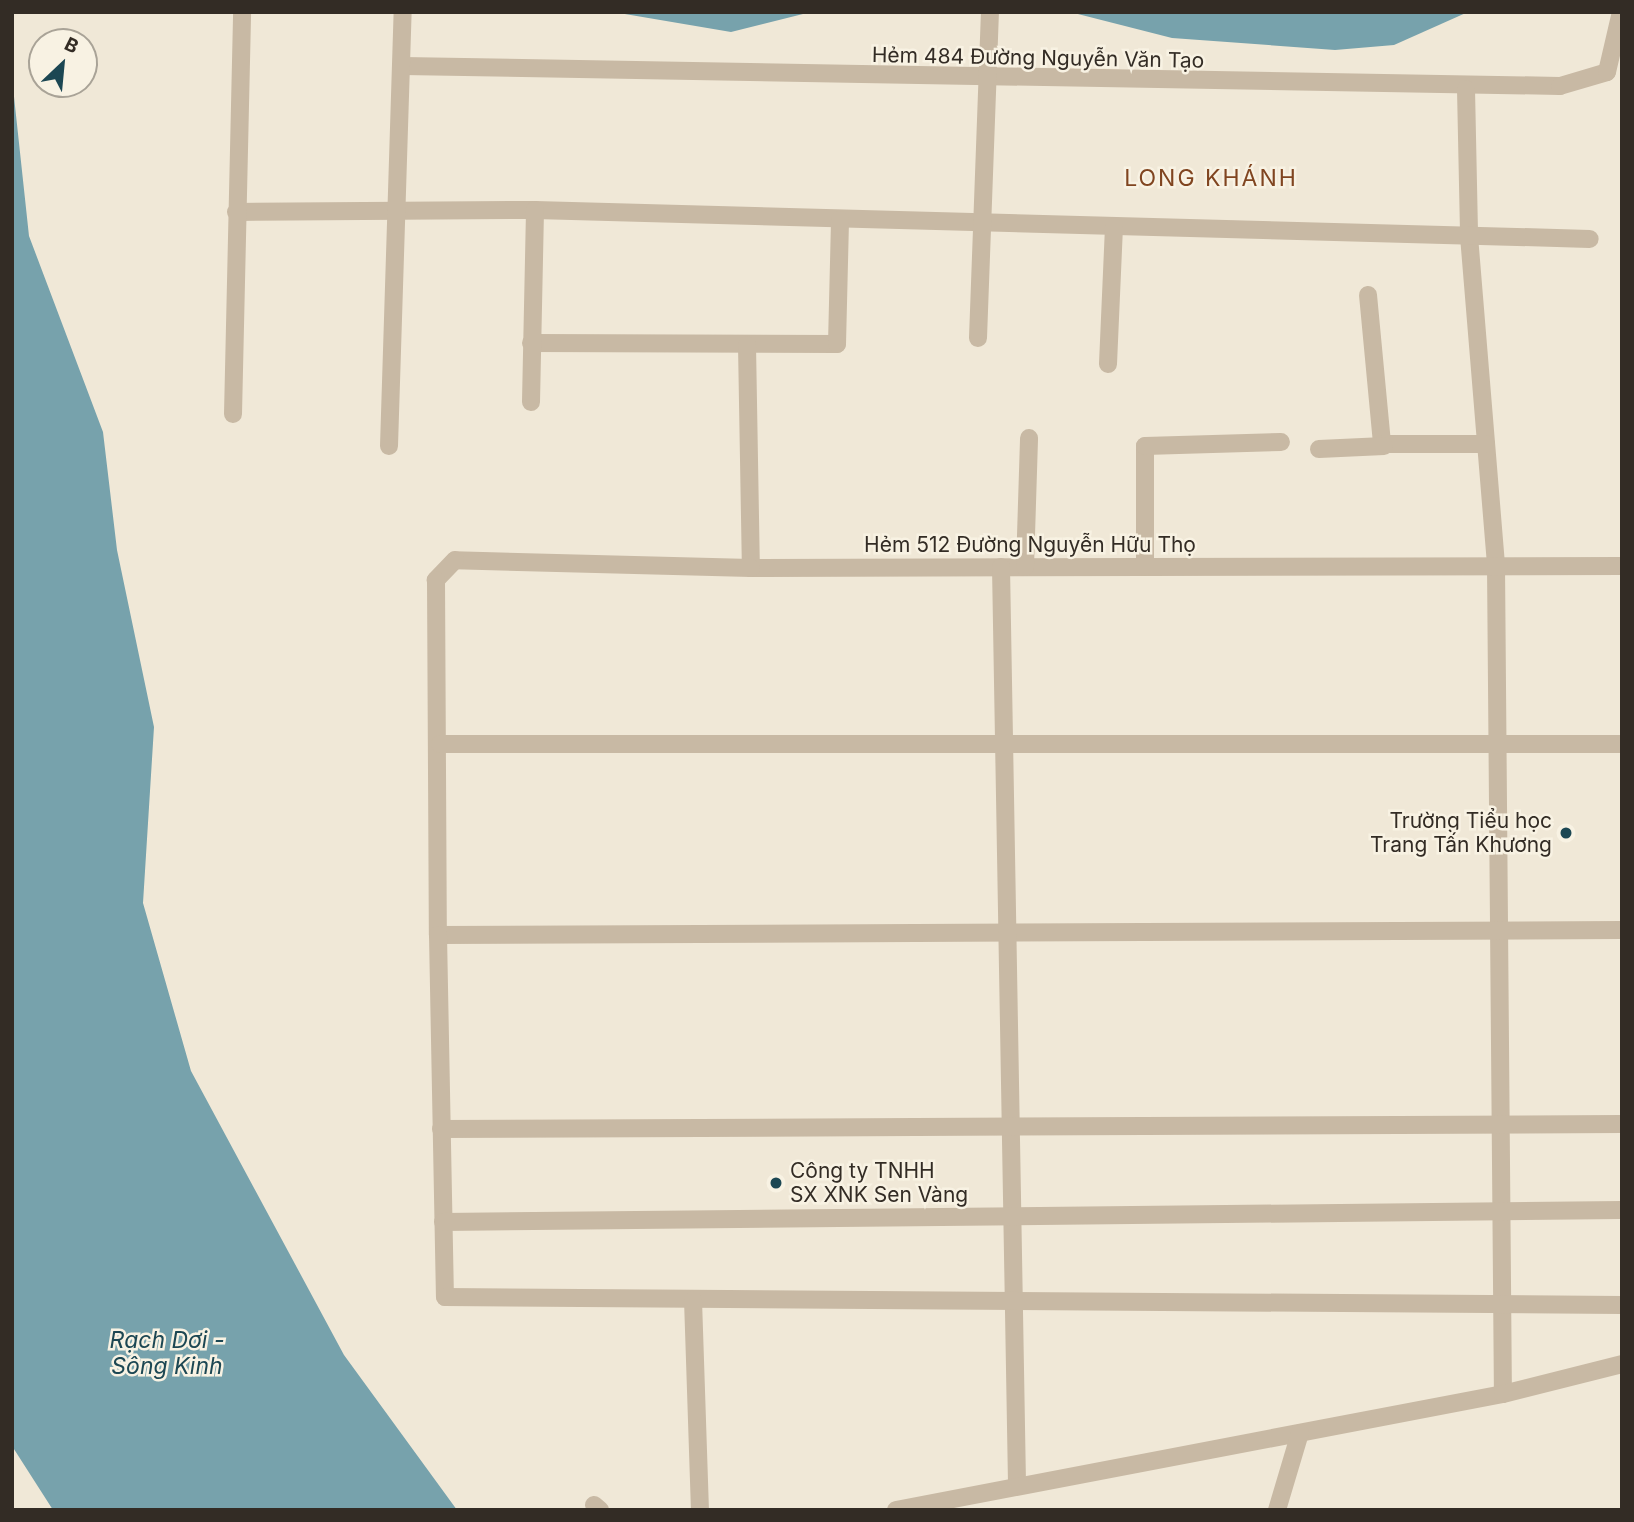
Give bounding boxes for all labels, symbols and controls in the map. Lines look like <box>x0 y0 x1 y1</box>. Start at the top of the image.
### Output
north arrow <box>28 28 98 98</box>
text: B <box>61 32 82 59</box>
street label: Hẻm 484 Đường Nguyễn Văn Tạo <box>872 43 1204 73</box>
district label: LONG KHÁNH <box>1125 164 1297 192</box>
street label: Hẻm 512 Đường Nguyễn Hữu Thọ <box>864 532 1196 558</box>
place label: Trường Tiểu học Trang Tấn Khương <box>1370 808 1552 858</box>
marker: Trường Tiểu học Trang Tấn Khương <box>1558 825 1574 841</box>
place label: Công ty TNHH SX XNK Sen Vàng <box>790 1158 968 1208</box>
marker: Công ty TNHH SX XNK Sen Vàng <box>768 1175 784 1191</box>
water label: Rạch Dơi - Sông Kinh <box>110 1326 224 1380</box>

